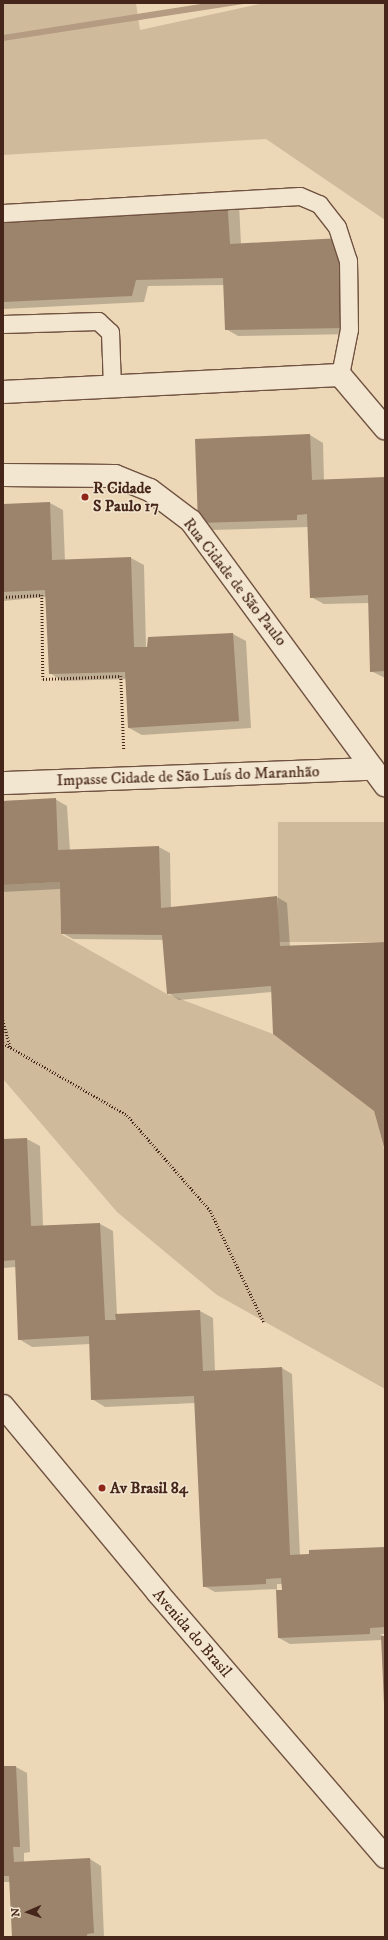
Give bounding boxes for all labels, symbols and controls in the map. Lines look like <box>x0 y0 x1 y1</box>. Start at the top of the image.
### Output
place label: R Cidade S Paulo 17 <box>93 478 159 516</box>
marker: R Cidade S Paulo 17 <box>80 492 90 502</box>
street label: Rua Cidade de São Paulo <box>179 514 291 650</box>
street label: Impasse Cidade de São Luís do Maranhão <box>56 762 320 790</box>
place label: Av Brasil 84 <box>110 1478 188 1498</box>
marker: Av Brasil 84 <box>97 1483 107 1493</box>
street label: Avenida do Brasil <box>149 1585 235 1681</box>
north arrow <box>8 1892 48 1932</box>
text: N <box>9 1908 23 1917</box>

